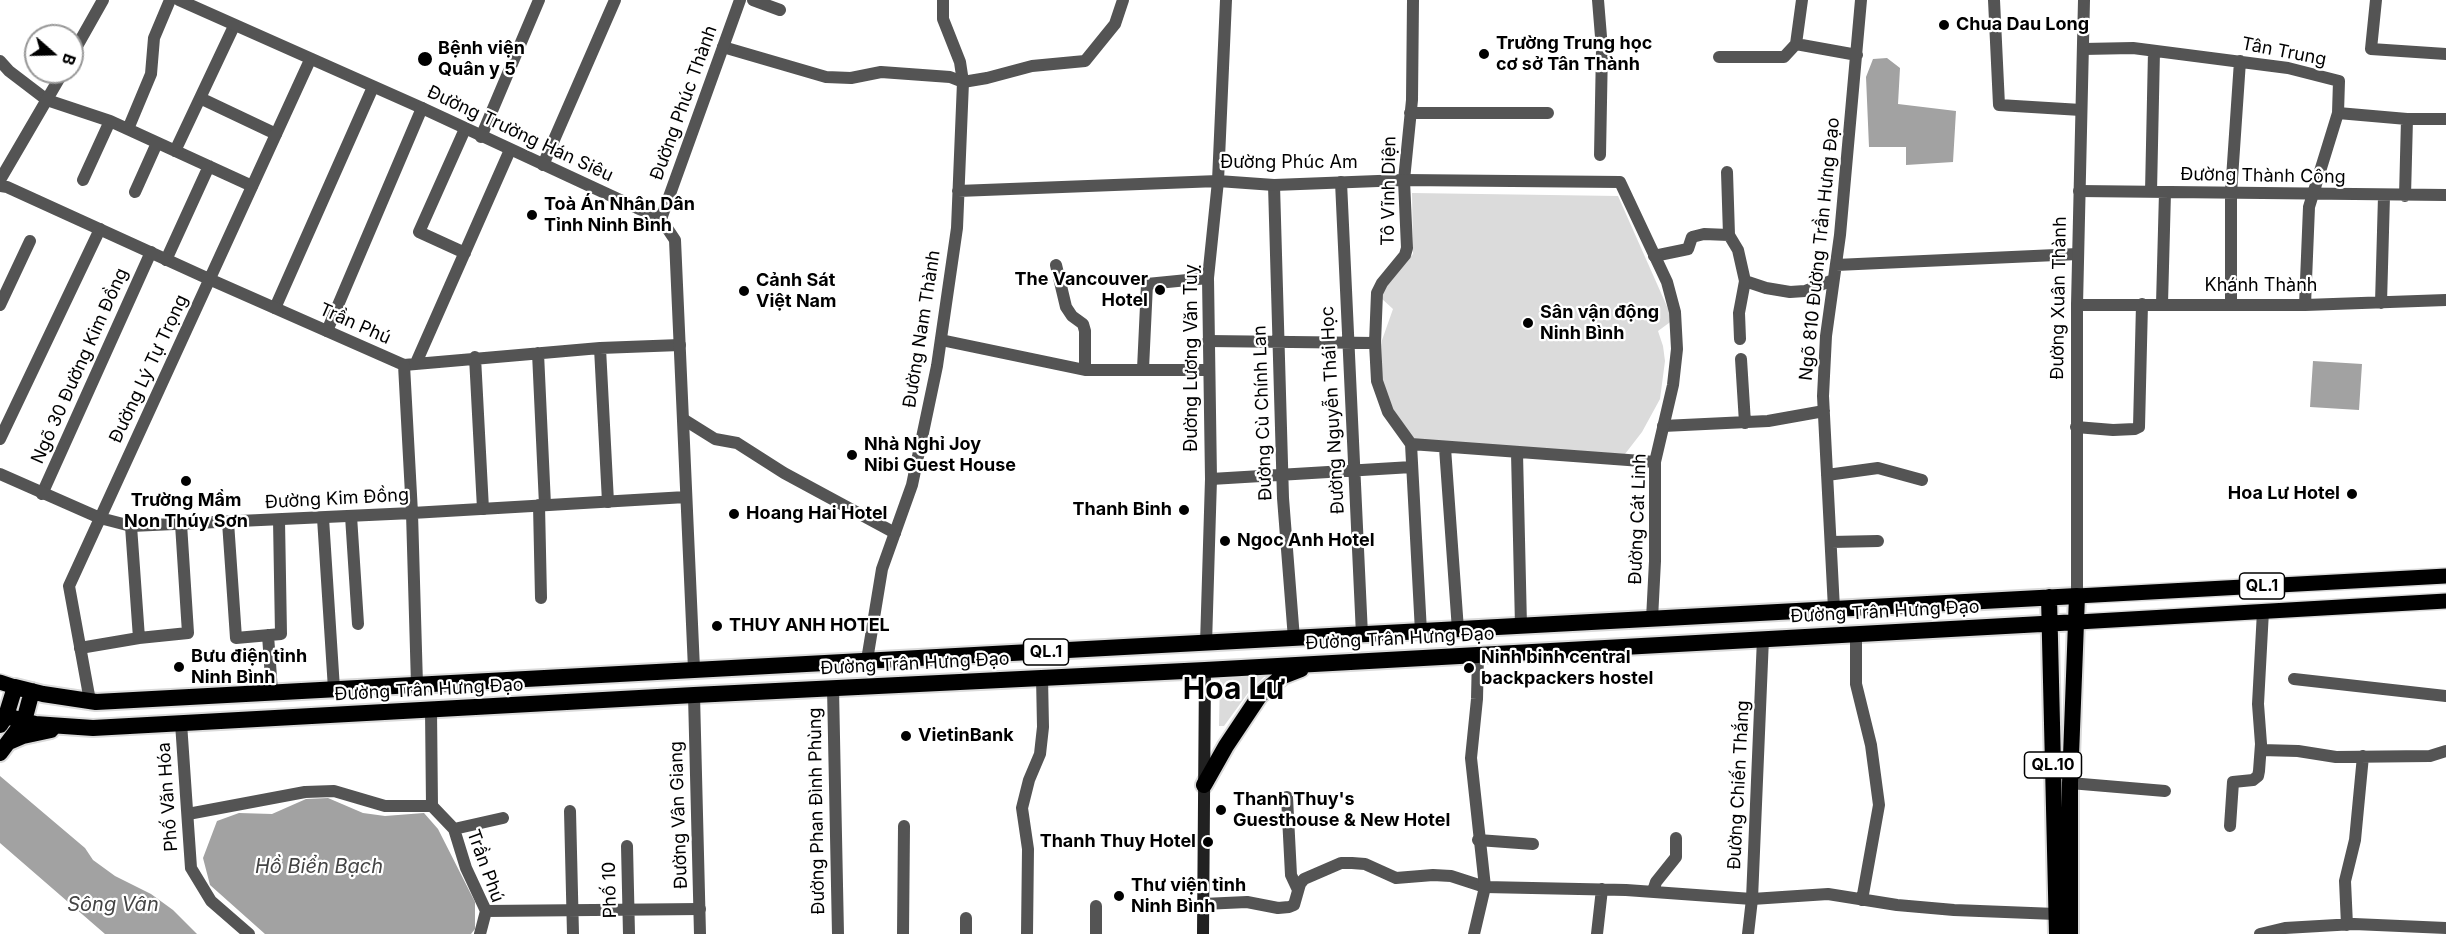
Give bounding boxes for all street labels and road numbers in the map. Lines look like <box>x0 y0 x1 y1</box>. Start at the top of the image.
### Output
street label: Đường Phúc Thành <box>646 23 722 183</box>
street label: Tân Trung <box>2240 33 2328 71</box>
street label: Đường Trường Hán Siêu <box>424 81 616 187</box>
street label: Ngõ 810 Đường Trần Hưng Đạo <box>1795 116 1845 382</box>
street label: Tô Vĩnh Diện <box>1377 136 1401 246</box>
street label: Đường Phúc Am <box>1220 152 1358 174</box>
street label: Đường Thành Công <box>2180 164 2346 188</box>
street label: Đường Xuân Thành <box>2047 216 2071 380</box>
street label: Đường Nam Thành <box>899 249 945 409</box>
street label: Đường Lương Văn Tuỵ <box>1181 264 1203 452</box>
street label: Ngõ 30 Đường Kim Đồng <box>27 265 133 467</box>
street label: Khánh Thành <box>2205 275 2317 297</box>
street label: Đường Lý Tự Trọng <box>105 291 193 447</box>
street label: Trần Phú <box>316 299 394 349</box>
street label: Đường Nguyễn Thái Học <box>1317 305 1349 515</box>
street label: Đường Cù Chính Lan <box>1249 325 1277 501</box>
street label: Đường Cát Linh <box>1625 453 1651 585</box>
street label: Đường Kim Đồng <box>265 484 409 514</box>
road number: QL.1 <box>2240 573 2284 599</box>
street label: Đường Trân Hưng Đạo <box>1790 596 1980 628</box>
street label: Đường Trân Hưng Đạo <box>1305 623 1495 655</box>
road number: QL.1 <box>1024 639 1068 665</box>
street label: Đường Trân Hưng Đạo <box>820 648 1010 680</box>
street label: Đường Trân Hưng Đạo <box>334 674 524 706</box>
street label: Đường Chiến Thắng <box>1724 700 1754 870</box>
street label: Đường Phan Đình Phùng <box>804 707 830 915</box>
street label: Đường Vân Giang <box>666 741 692 889</box>
street label: Phố Văn Hóa <box>153 742 183 852</box>
road number: QL.10 <box>2024 752 2082 778</box>
street label: Trần Phú <box>462 827 508 905</box>
street label: Phố 10 <box>599 861 621 919</box>

